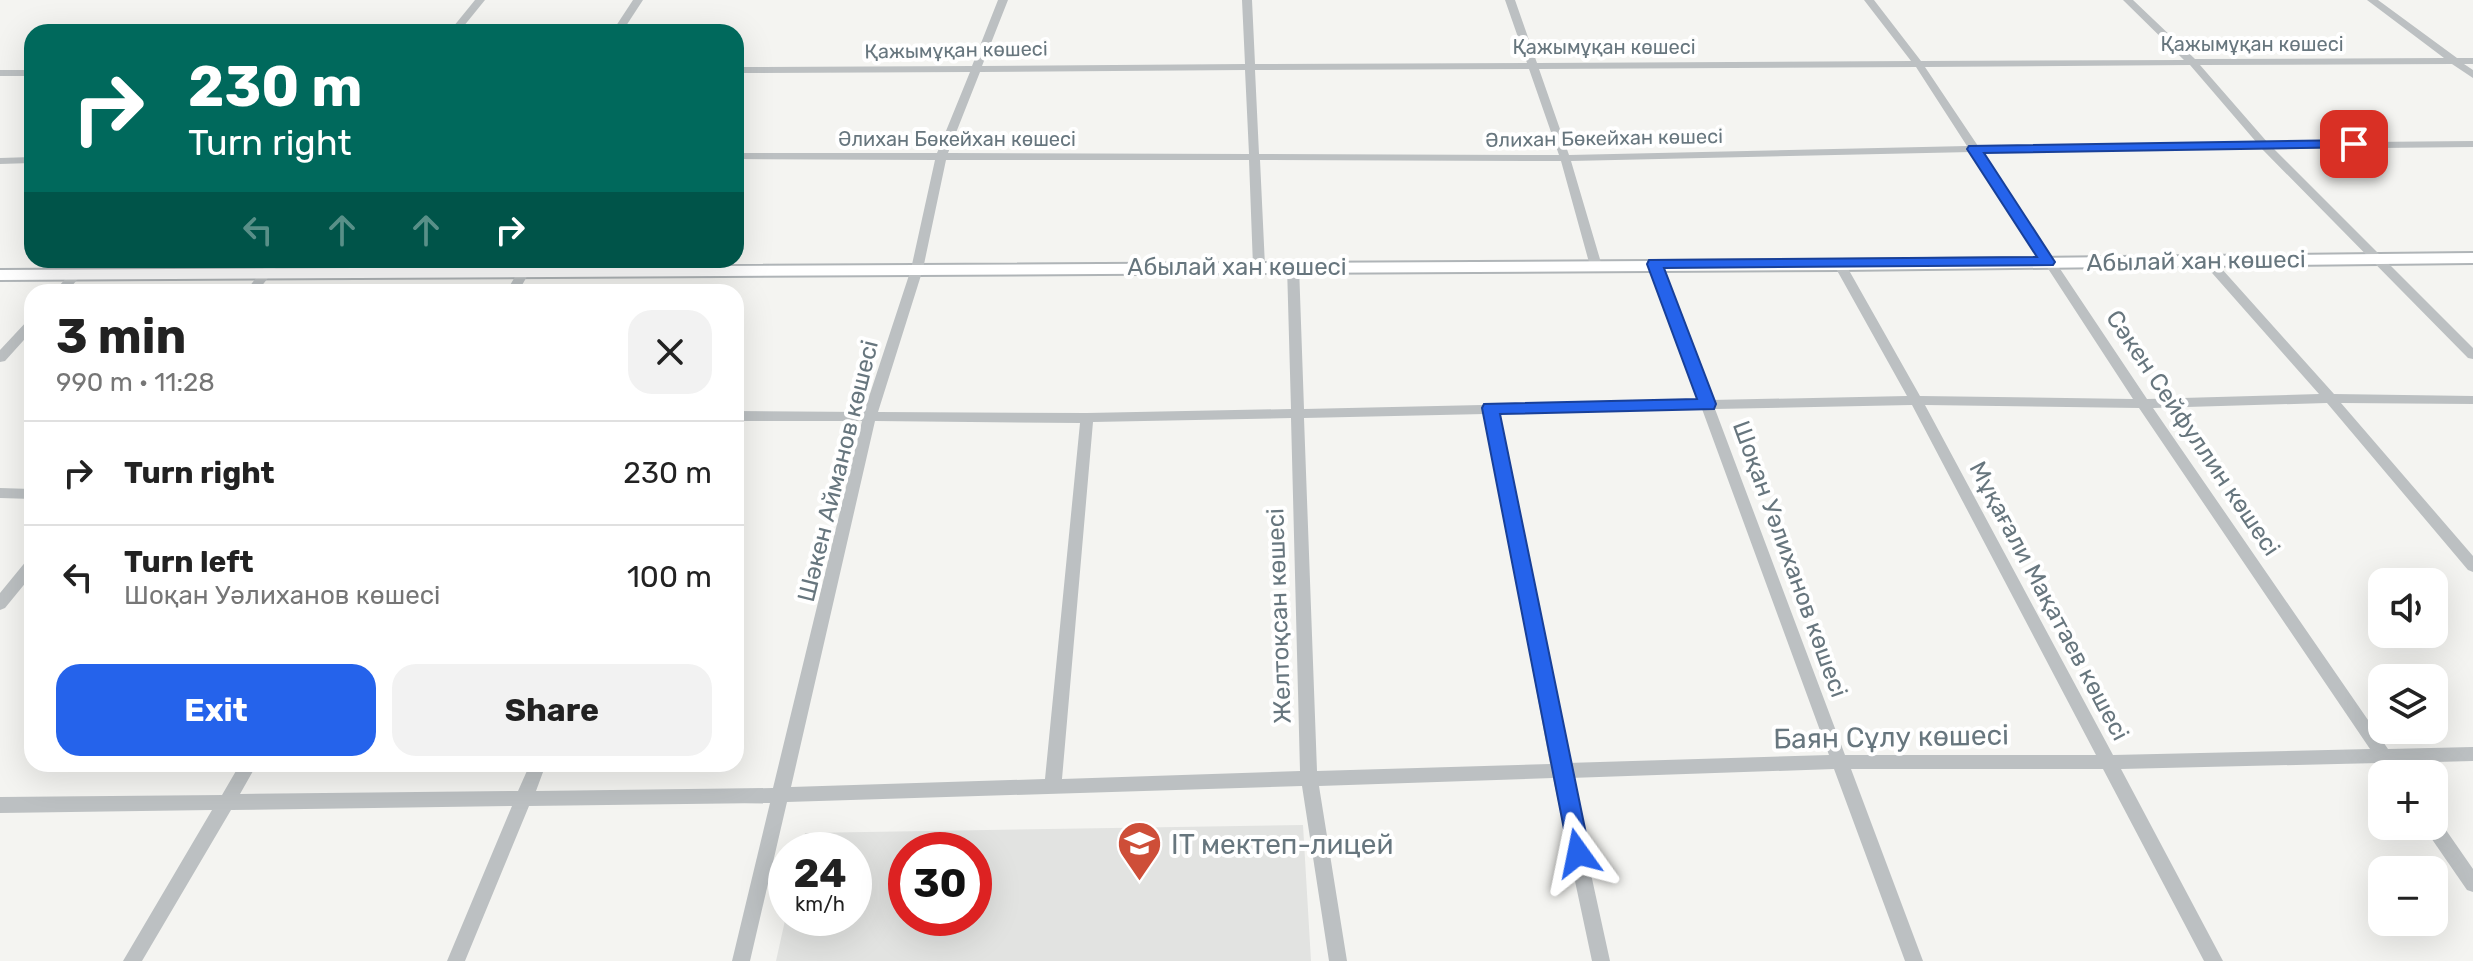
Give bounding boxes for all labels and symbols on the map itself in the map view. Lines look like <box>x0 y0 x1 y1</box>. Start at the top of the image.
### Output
street label: Қажымұқан көшесі <box>2160 32 2344 56</box>
street label: Қажымұқан көшесі <box>1512 35 1696 59</box>
street label: Қажымұқан көшесі <box>864 36 1048 64</box>
pin <box>2320 110 2388 178</box>
street label: Әлихан Бөкейхан көшесі <box>1485 124 1723 152</box>
street label: Әлихан Бөкейхан көшесі <box>838 127 1076 151</box>
street label: Абылай хан көшесі <box>2086 245 2306 277</box>
street label: Абылай хан көшесі <box>1127 253 1347 281</box>
street label: Сәкен Сейфуллин көшесі <box>2100 305 2286 561</box>
street label: Шәкен Айманов көшесі <box>792 337 884 605</box>
street label: Шоқан Уәлиханов көшесі <box>1727 417 1853 701</box>
street label: Мұқағали Мақатаев көшесі <box>1963 457 2135 745</box>
street label: Желтоқсан көшесі <box>1261 508 1297 724</box>
street label: Баян Сұлу көшесі <box>1773 718 2009 756</box>
position arrow <box>1536 811 1620 895</box>
school or university icon: IT мектеп-лицей <box>1116 820 1164 883</box>
place label: IT мектеп-лицей <box>1171 828 1394 861</box>
speed limit sign: 30 <box>888 832 992 936</box>

